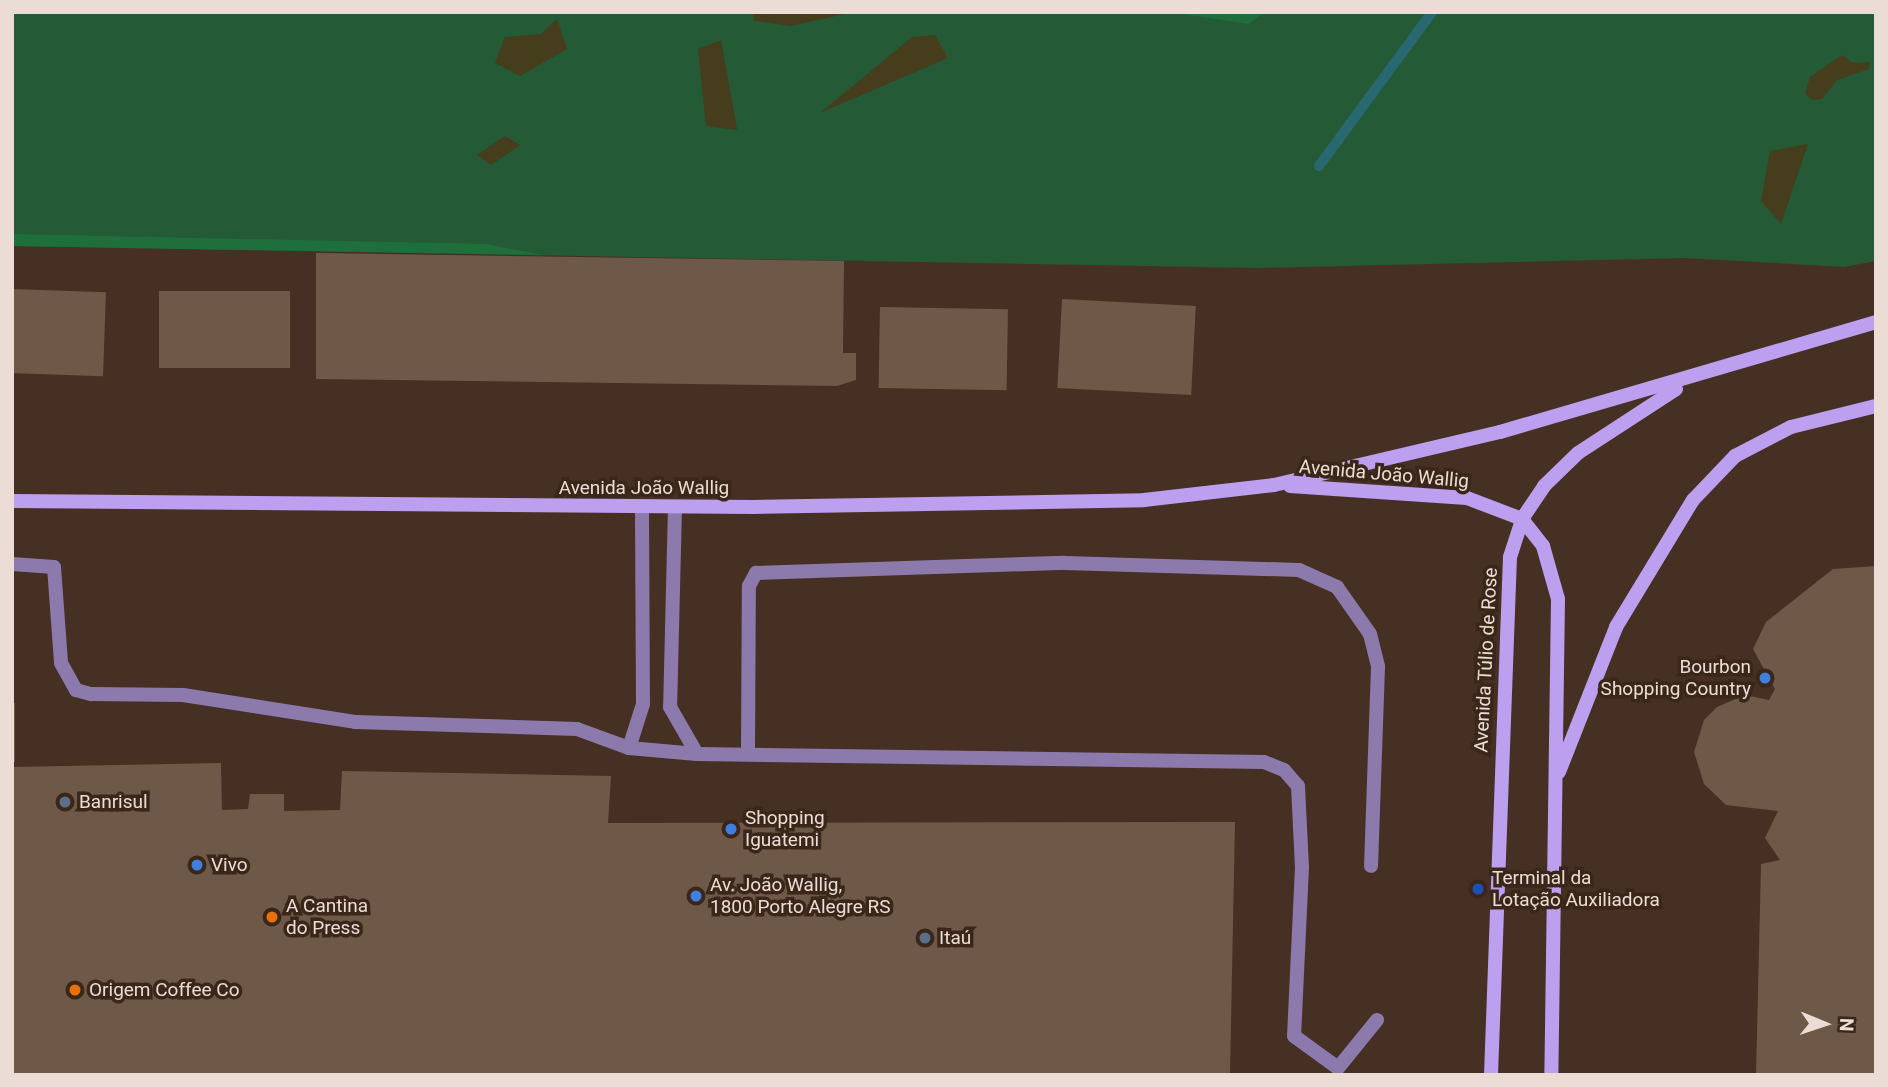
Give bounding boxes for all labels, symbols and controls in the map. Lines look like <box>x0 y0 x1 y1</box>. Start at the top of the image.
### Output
street label: Avenida João Wallig <box>1298 455 1470 493</box>
street label: Avenida João Wallig <box>559 477 729 499</box>
street label: Avenida Túlio de Rose <box>1470 567 1502 753</box>
place label: Bourbon Shopping Country <box>1601 656 1751 700</box>
marker: Bourbon Shopping Country <box>1757 670 1773 686</box>
place label: Banrisul <box>79 791 148 813</box>
marker: Banrisul <box>57 794 73 810</box>
place label: Shopping Iguatemi <box>745 807 825 851</box>
marker: Shopping Iguatemi <box>723 821 739 837</box>
place label: Vivo <box>211 854 248 876</box>
marker: Vivo <box>189 857 205 873</box>
place label: Terminal da Lotação Auxiliadora <box>1492 867 1660 911</box>
place label: Av. João Wallig, 1800 Porto Alegre RS <box>710 874 890 918</box>
marker: Terminal da Lotação Auxiliadora <box>1470 881 1486 897</box>
marker: Av. João Wallig, 1800 Porto Alegre RS <box>688 888 704 904</box>
place label: A Cantina do Press <box>286 895 368 939</box>
marker: A Cantina do Press <box>264 909 280 925</box>
place label: Itaú <box>939 927 971 949</box>
marker: Itaú <box>917 930 933 946</box>
place label: Origem Coffee Co <box>89 979 240 1001</box>
marker: Origem Coffee Co <box>67 982 83 998</box>
north arrow <box>1790 989 1860 1059</box>
text: N <box>1835 1018 1858 1032</box>

